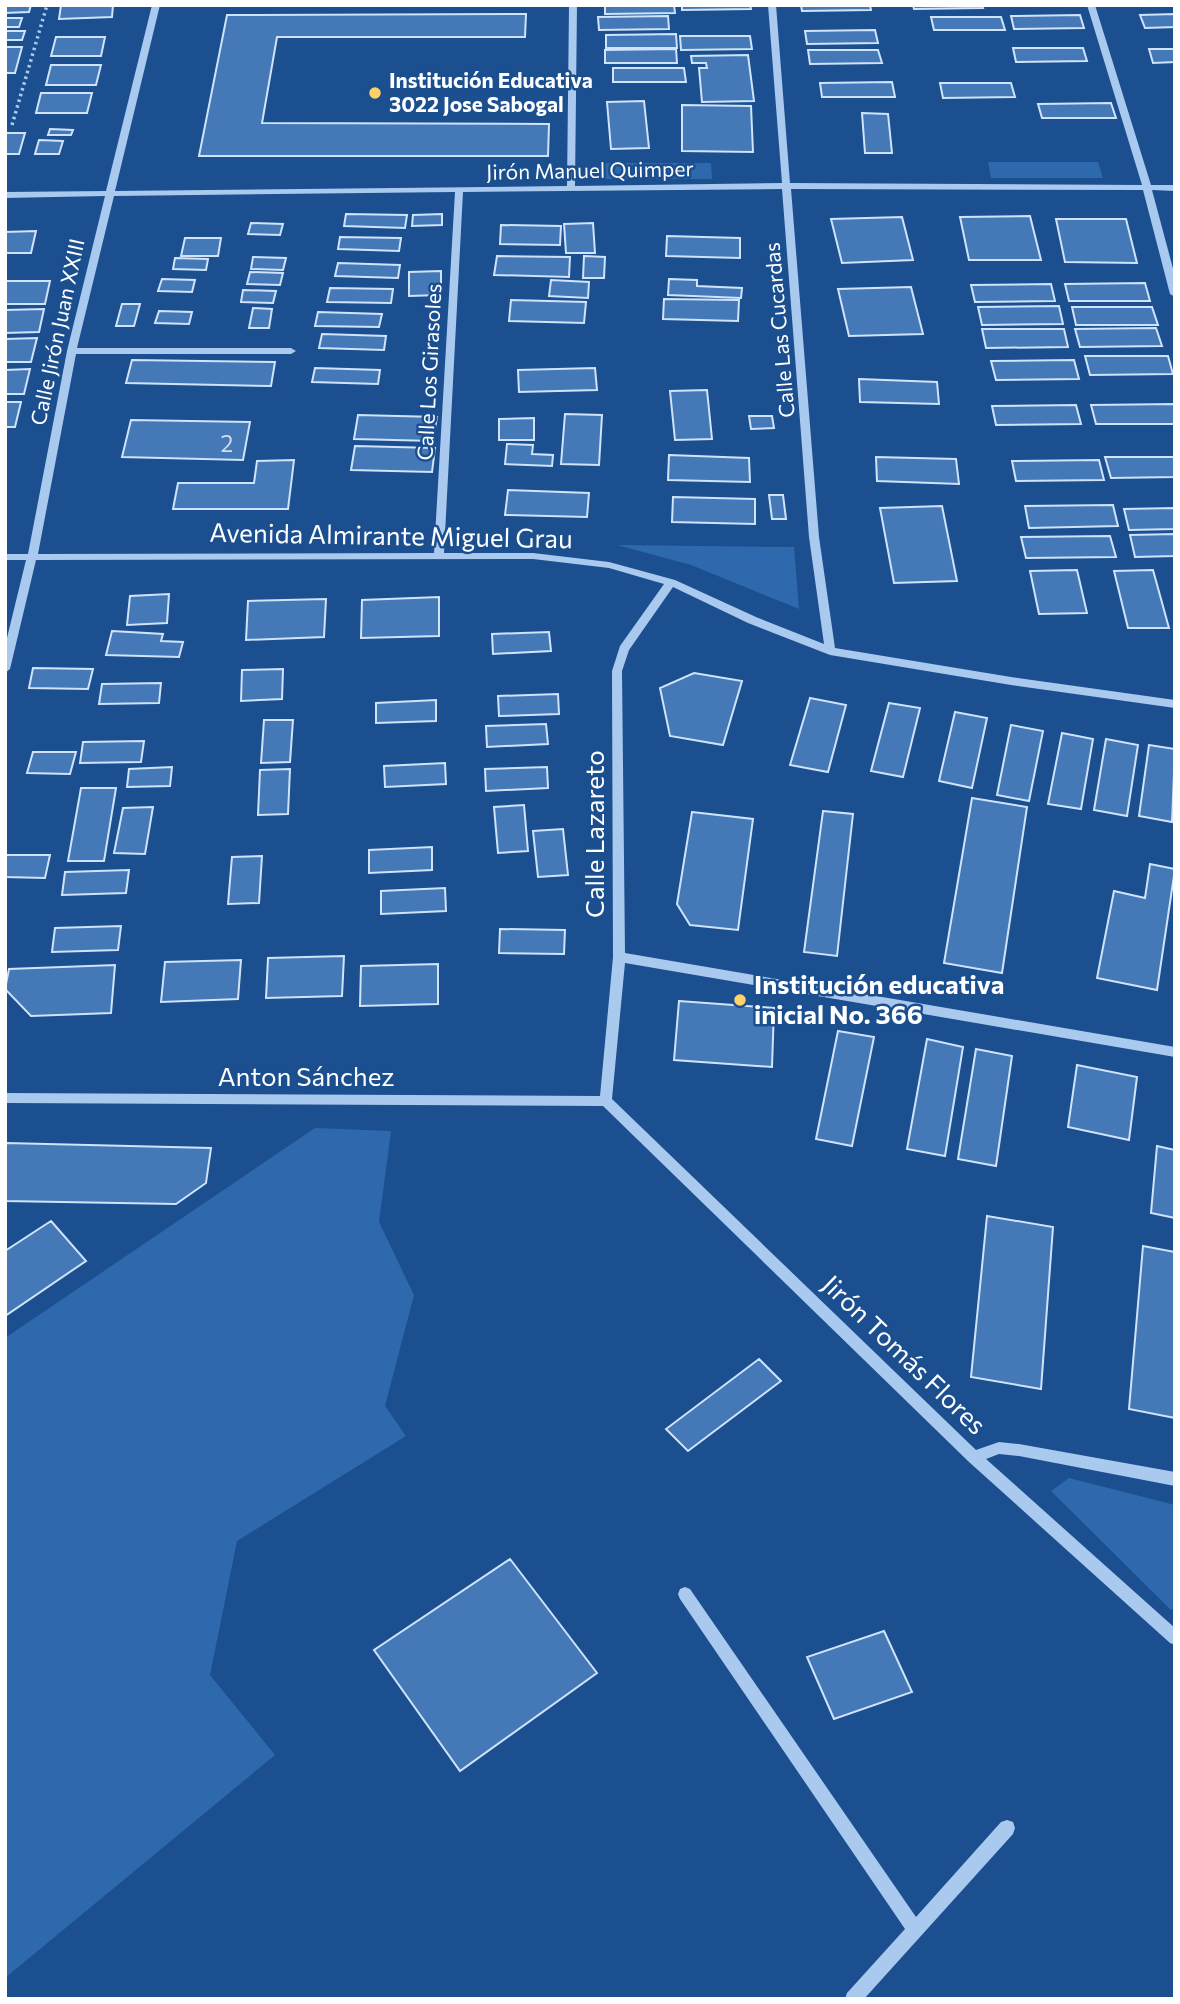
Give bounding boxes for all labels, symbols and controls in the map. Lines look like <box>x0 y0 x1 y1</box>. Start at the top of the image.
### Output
place label: Institución Educativa 3022 Jose Sabogal <box>389 67 593 116</box>
marker: Institución Educativa 3022 Jose Sabogal <box>367 85 383 101</box>
street label: Jirón Manuel Quimper <box>486 155 694 184</box>
street label: Calle Jirón Juan XXIII <box>25 236 89 427</box>
street label: Calle Las Cucardas <box>758 241 799 419</box>
street label: Calle Los Girasoles <box>411 283 446 461</box>
house number: 2 <box>221 429 233 457</box>
street label: Avenida Almirante Miguel Grau <box>209 516 573 553</box>
street label: Calle Lazareto <box>578 750 609 918</box>
place label: Institución educativa inicial No. 366 <box>754 968 1004 1029</box>
marker: Institución educativa inicial No. 366 <box>732 992 748 1008</box>
street label: Anton Sánchez <box>218 1060 394 1091</box>
street label: Jirón Tomás Flores <box>817 1268 993 1440</box>

